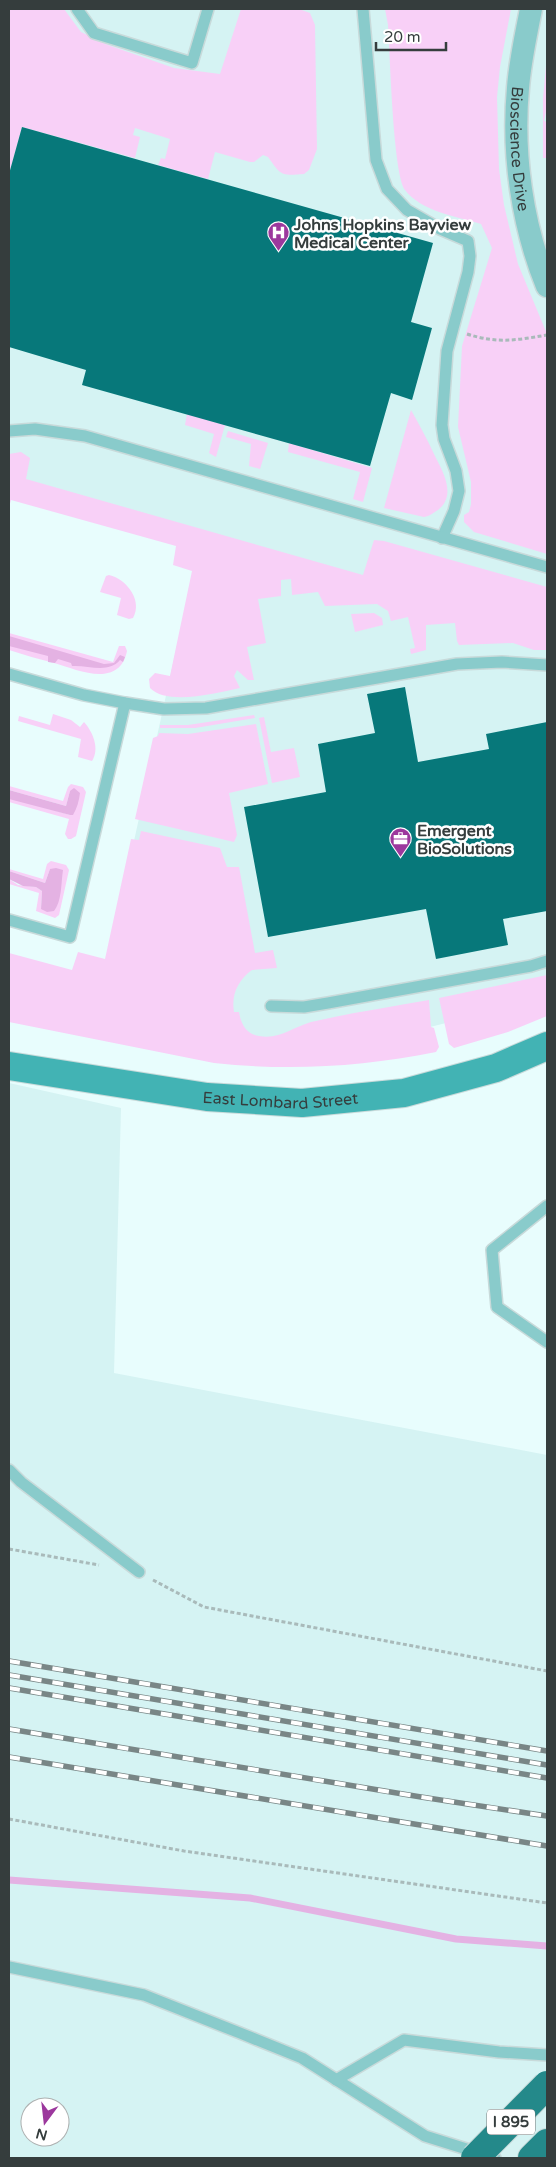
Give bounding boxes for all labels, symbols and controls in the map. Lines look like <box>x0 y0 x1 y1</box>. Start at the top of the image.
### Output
scale bar <box>376 20 446 52</box>
text: 20 m <box>384 28 421 46</box>
street label: Bioscience Drive <box>505 86 533 213</box>
place label: Johns Hopkins Bayview Medical Center <box>293 215 471 253</box>
hospital icon: Johns Hopkins Bayview Medical Center <box>266 221 290 252</box>
place label: Emergent BioSolutions <box>417 821 512 859</box>
office icon: Emergent BioSolutions <box>389 827 413 858</box>
street label: East Lombard Street <box>202 1088 359 1114</box>
north arrow <box>20 2097 70 2147</box>
road number: I 895 <box>487 2110 535 2134</box>
text: N <box>34 2124 49 2144</box>

